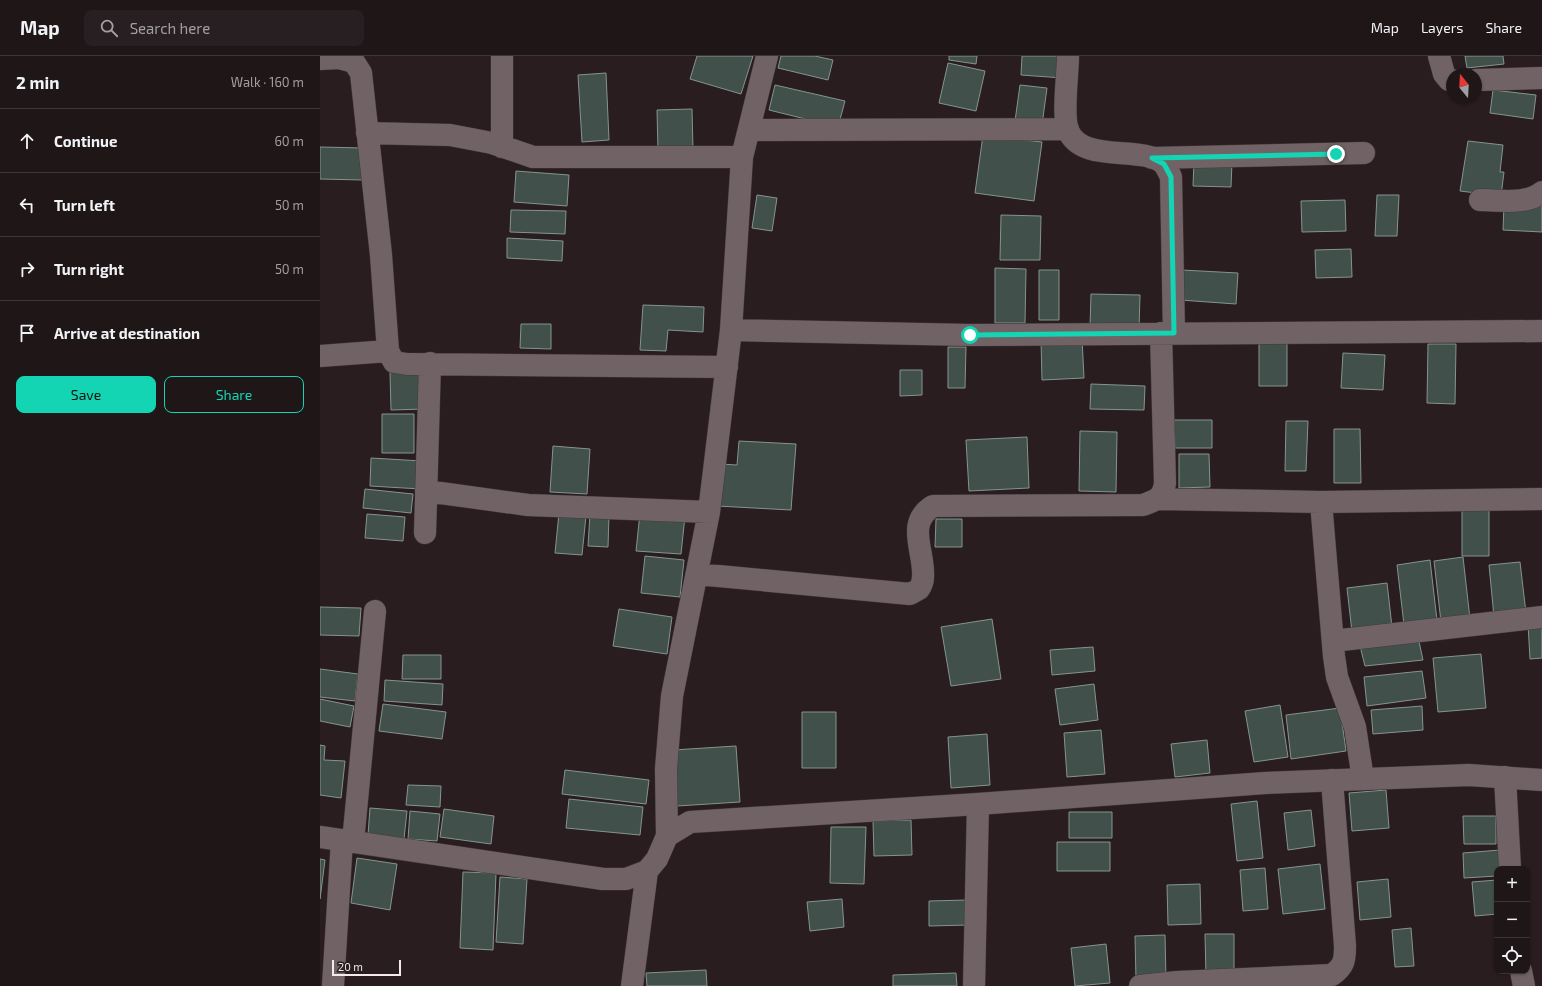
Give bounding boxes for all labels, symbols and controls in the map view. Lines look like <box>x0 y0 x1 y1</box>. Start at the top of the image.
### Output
search box <box>84 10 364 46</box>
text: Map <box>20 16 60 39</box>
icon: search <box>98 17 120 39</box>
text: Search here <box>130 19 210 37</box>
text: Map <box>1371 19 1399 36</box>
text: Layers <box>1421 19 1463 36</box>
text: Share <box>1485 19 1522 36</box>
north arrow <box>1446 68 1482 104</box>
text: 2 min <box>16 72 59 92</box>
text: Walk · 160 m <box>231 74 304 90</box>
icon: ahead <box>16 130 38 152</box>
text: Continue <box>54 132 117 150</box>
text: 60 m <box>274 133 304 149</box>
route end <box>1327 145 1345 163</box>
icon: left <box>16 194 38 216</box>
text: Turn left <box>54 196 115 214</box>
text: 50 m <box>275 197 304 213</box>
icon: right <box>16 258 38 280</box>
text: Turn right <box>54 260 124 278</box>
text: 50 m <box>275 261 304 277</box>
icon: arrive <box>16 322 38 344</box>
text: Arrive at destination <box>54 324 200 342</box>
route start <box>961 326 979 344</box>
button: Save <box>16 376 156 413</box>
button: Share <box>164 376 304 413</box>
map controls <box>1494 866 1530 974</box>
button: + <box>1494 866 1530 902</box>
button: − <box>1494 902 1530 938</box>
button: locate <box>1494 938 1530 974</box>
scale bar <box>332 958 401 977</box>
text: 20 m <box>338 960 363 973</box>

